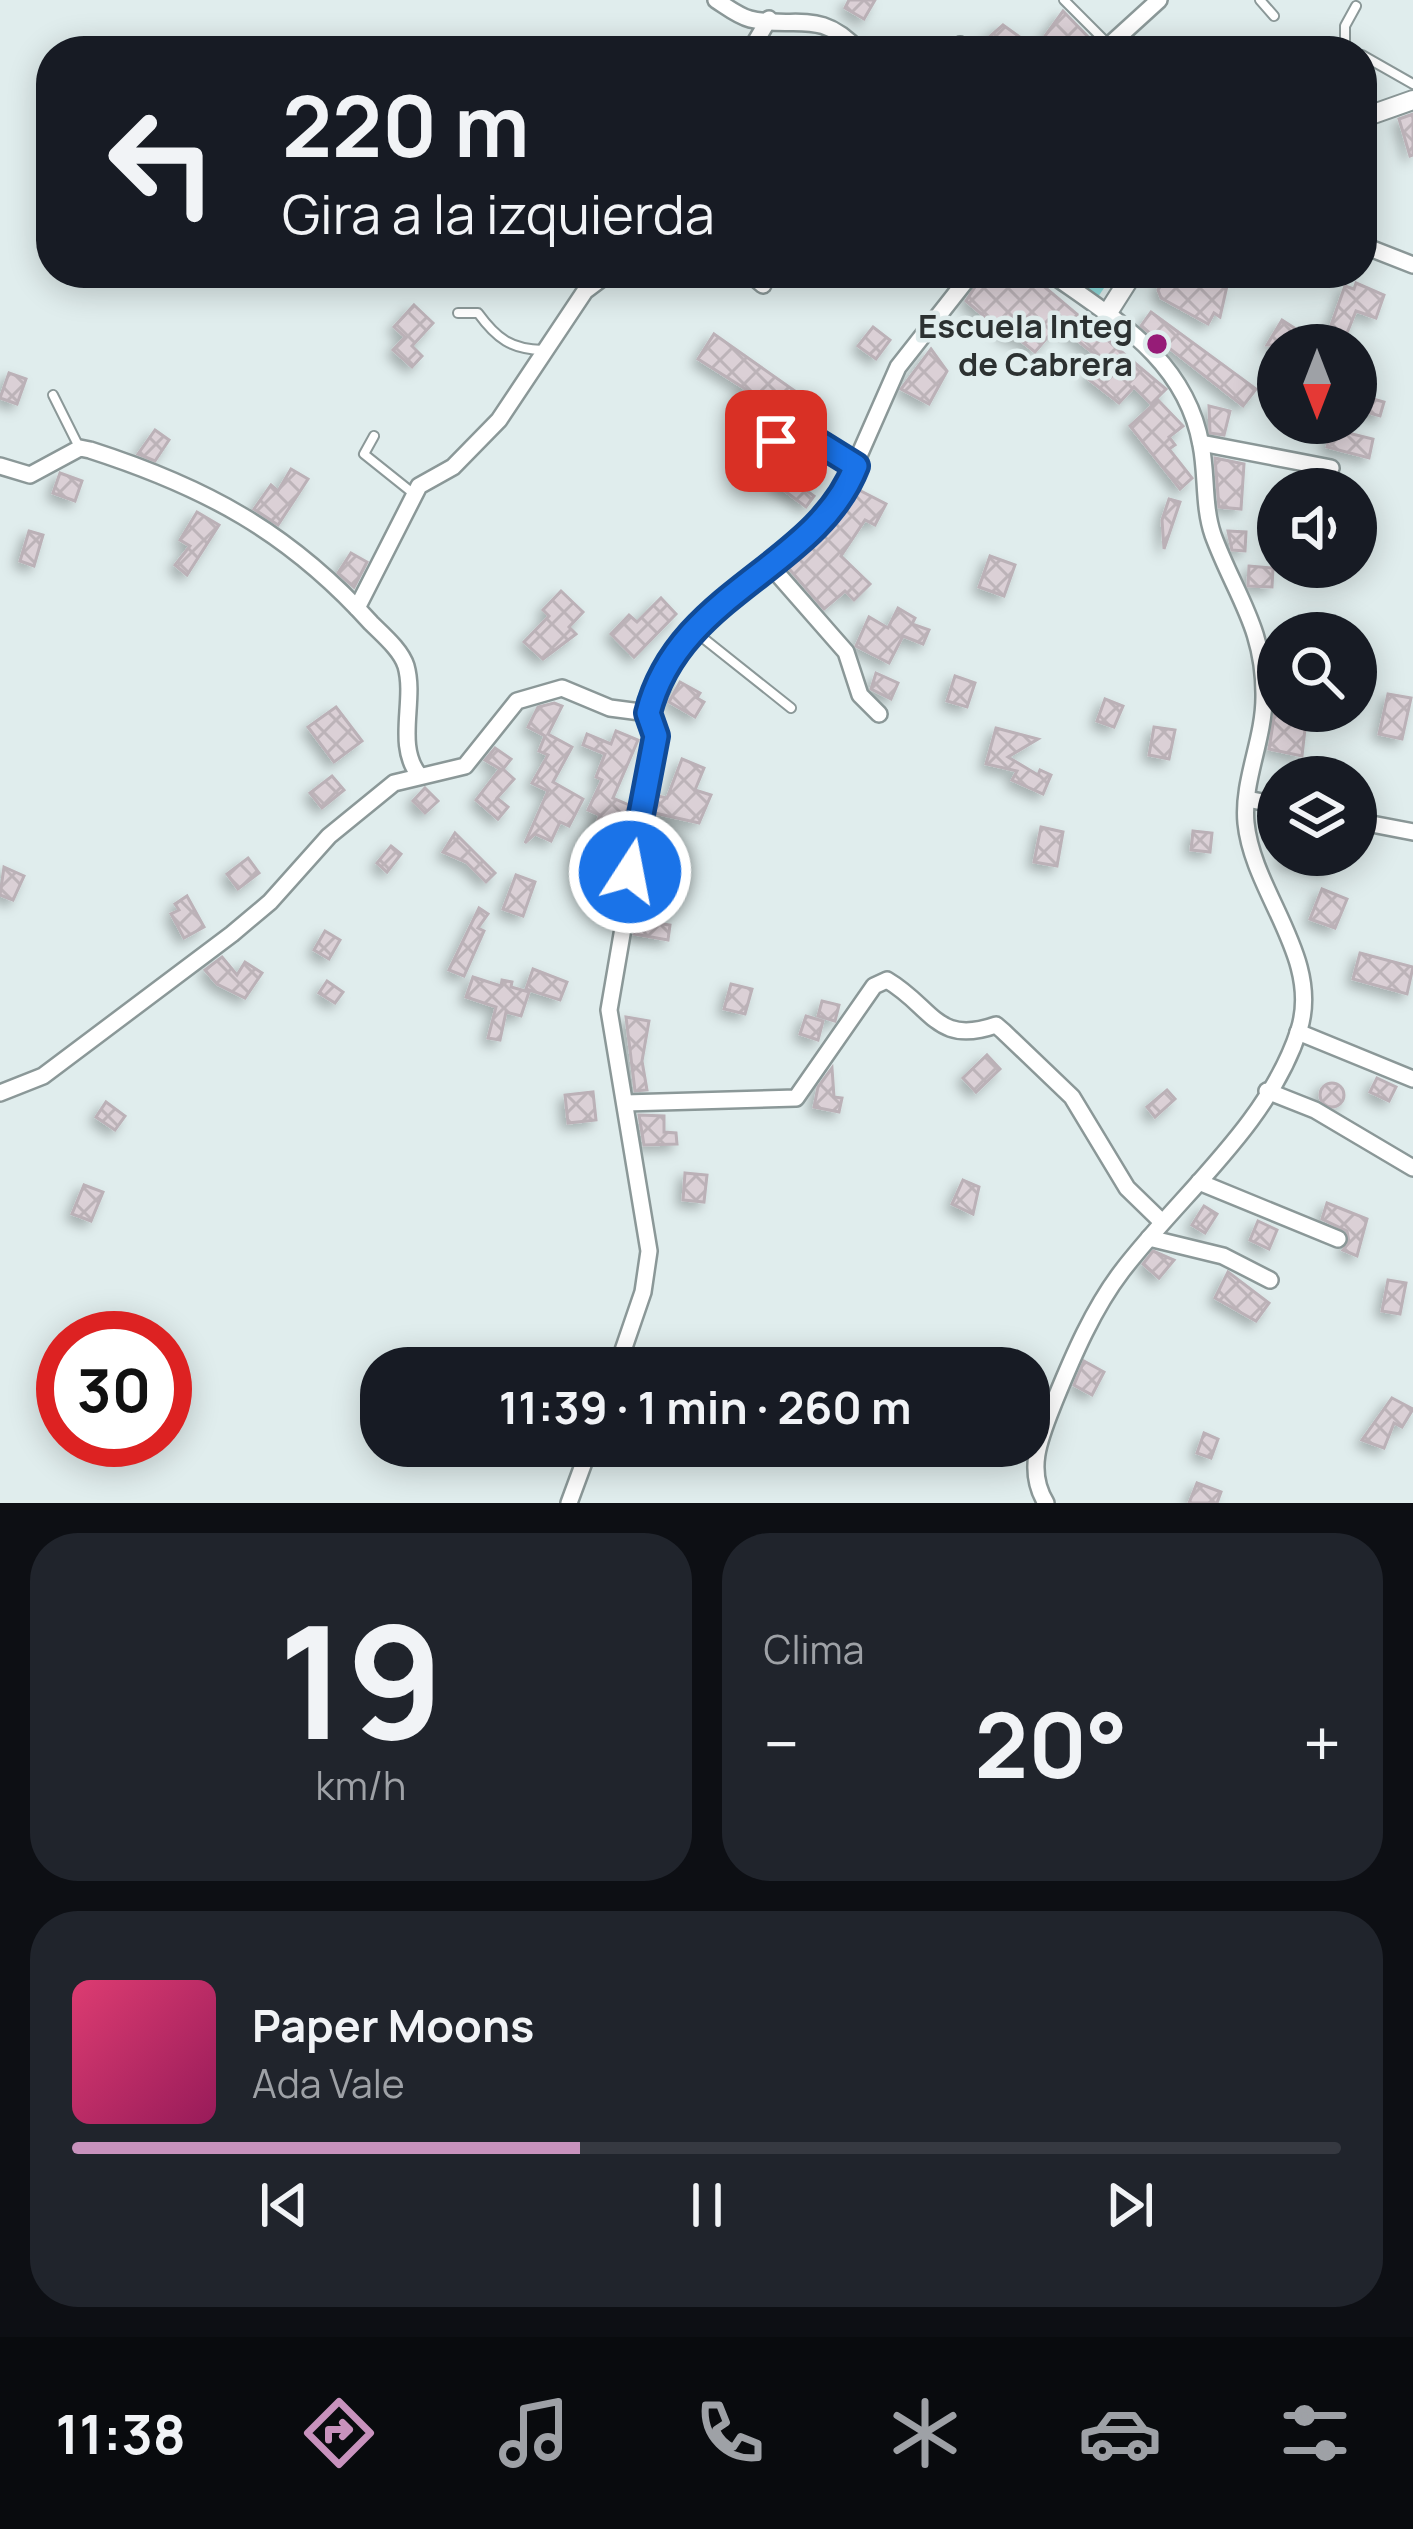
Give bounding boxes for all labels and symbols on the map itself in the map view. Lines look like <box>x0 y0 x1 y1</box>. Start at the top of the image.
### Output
place label: Escuela Integ de Cabrera <box>918 303 1133 386</box>
north arrow <box>1257 324 1377 444</box>
marker: Escuela Integ de Cabrera <box>1144 331 1170 357</box>
pin <box>725 390 827 492</box>
position arrow <box>567 809 693 935</box>
speed limit sign: 30 <box>36 1311 192 1467</box>

